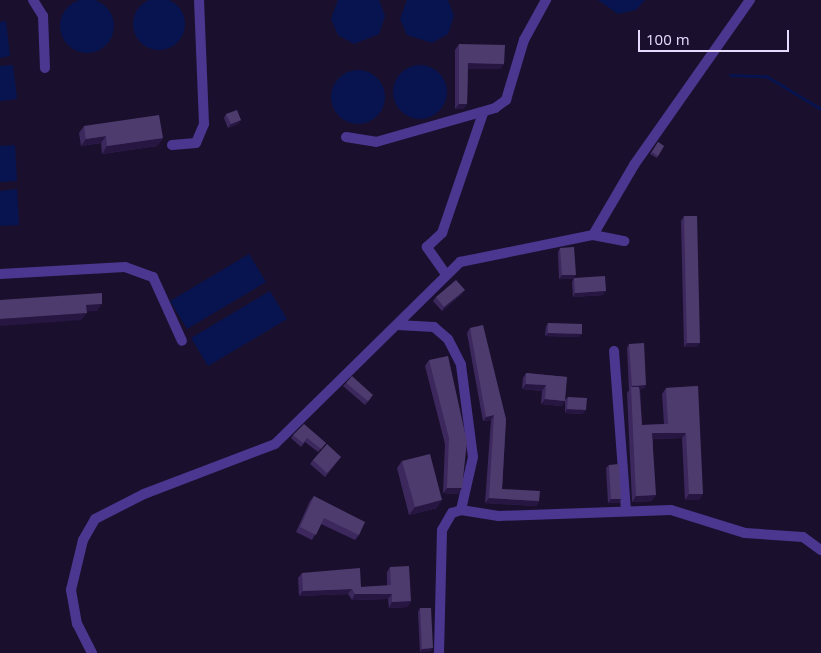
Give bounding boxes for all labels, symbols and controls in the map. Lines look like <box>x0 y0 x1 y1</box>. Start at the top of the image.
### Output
scale bar <box>641 20 792 52</box>
text: 100 m <box>646 29 690 49</box>

